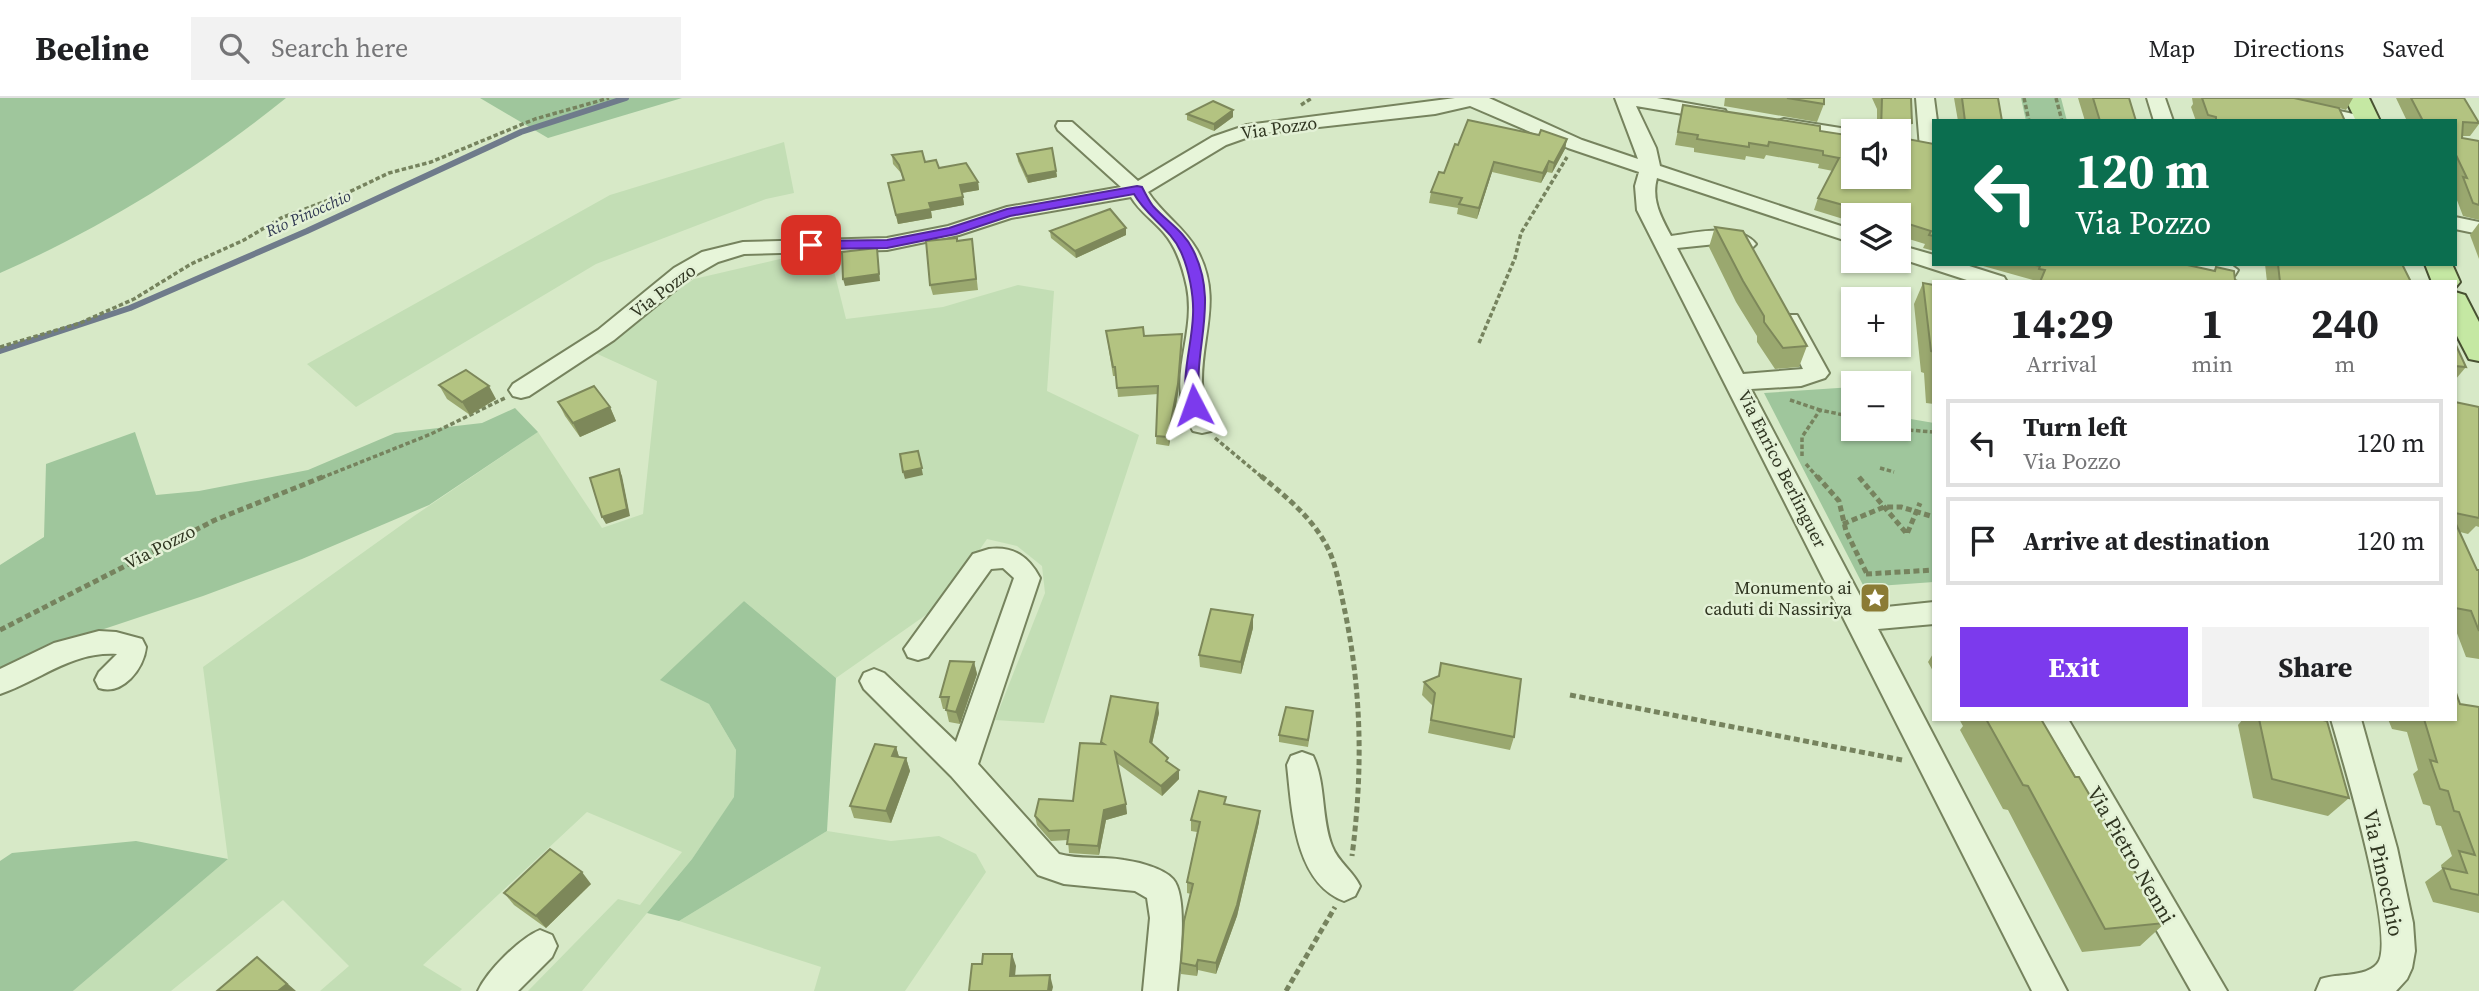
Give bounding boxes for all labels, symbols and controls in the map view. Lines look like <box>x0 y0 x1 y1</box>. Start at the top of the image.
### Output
search box <box>191 17 681 80</box>
text: Beeline <box>35 26 149 71</box>
icon: search <box>215 29 253 67</box>
text: Search here <box>271 30 408 66</box>
text: Map <box>2148 32 2195 65</box>
text: Directions <box>2233 32 2344 65</box>
text: Saved <box>2382 32 2444 65</box>
street label: Via Pozzo <box>1239 110 1319 145</box>
map controls <box>1841 119 1911 441</box>
button: sound <box>1841 119 1911 189</box>
text: 120 m <box>2075 137 2210 204</box>
icon: left <box>1960 147 2051 238</box>
water label: Rio Pinocchio <box>261 184 354 242</box>
text: Via Pozzo <box>2075 201 2211 245</box>
button: layers <box>1841 203 1911 273</box>
pin <box>781 215 841 275</box>
icon: arrive <box>792 226 830 264</box>
street label: Via Pozzo <box>625 257 701 324</box>
button: + <box>1841 287 1911 357</box>
text: 14:29 <box>2010 294 2114 352</box>
text: 1 <box>2201 294 2224 352</box>
text: 240 <box>2311 294 2379 352</box>
text: Arrival <box>2026 348 2097 380</box>
text: min <box>2191 348 2233 380</box>
text: m <box>2335 348 2355 380</box>
position arrow <box>1157 368 1231 442</box>
button: − <box>1841 371 1911 441</box>
street label: Via Enrico Berlinguer <box>1732 386 1833 552</box>
text: Turn left <box>2023 409 2127 445</box>
icon: left <box>1964 424 2002 462</box>
text: 120 m <box>2357 425 2425 461</box>
text: Via Pozzo <box>2023 445 2121 477</box>
street label: Via Pozzo <box>120 518 200 575</box>
icon: arrive <box>1964 522 2002 560</box>
text: Arrive at destination <box>2023 523 2270 559</box>
text: 120 m <box>2357 523 2425 559</box>
place label: Monumento ai caduti di Nassiriya <box>1704 575 1853 621</box>
place icon: Monumento ai caduti di Nassiriya <box>1858 581 1892 615</box>
button: Exit <box>1960 627 2188 707</box>
button: Share <box>2202 627 2429 707</box>
street label: Via Pietro Nenni <box>2080 781 2183 929</box>
street label: Via Pinocchio <box>2356 807 2411 939</box>

